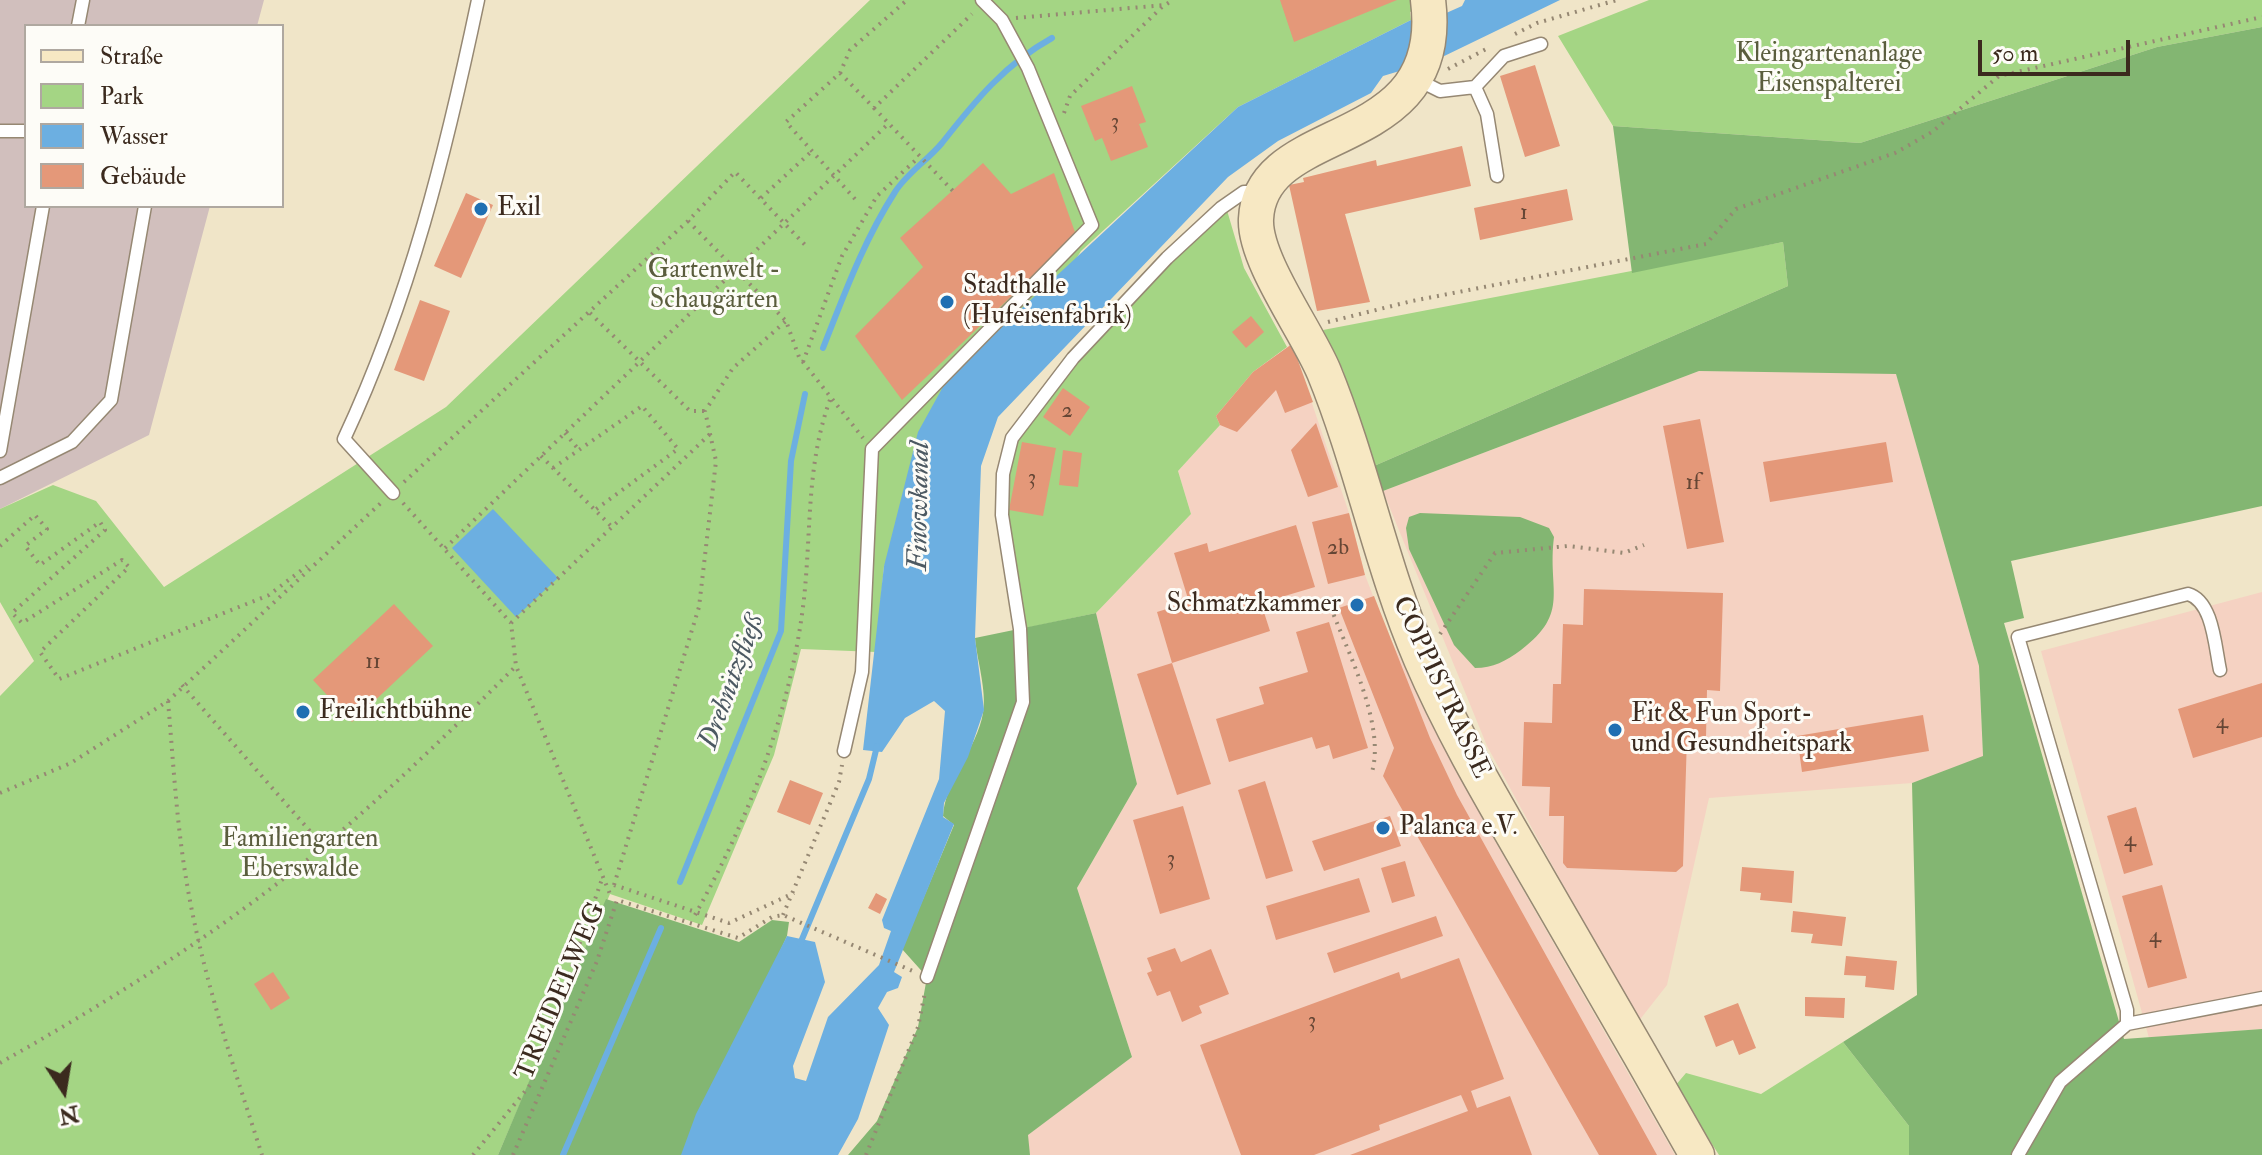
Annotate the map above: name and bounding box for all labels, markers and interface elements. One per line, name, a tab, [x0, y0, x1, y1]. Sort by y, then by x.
legend	[24, 24, 284, 208]
scale bar	[1982, 24, 2134, 74]
text: 50 m	[1992, 38, 2038, 69]
park label: Kleingartenanlage Eisenspalterei	[1736, 39, 1922, 100]
text: Straße	[100, 41, 163, 72]
text: Park	[100, 81, 144, 112]
house number: 3	[1111, 110, 1119, 136]
text: Wasser	[100, 121, 168, 152]
text: Gebäude	[100, 161, 186, 192]
place label: Exil	[497, 193, 541, 225]
marker: Exil	[472, 200, 490, 218]
house number: 1	[1520, 201, 1528, 227]
park label: Gartenwelt - Schaugärten	[648, 255, 780, 316]
place label: Stadthalle (Hufeisenfabrik)	[963, 271, 1132, 332]
marker: Stadthalle (Hufeisenfabrik)	[938, 293, 956, 311]
house number: 2	[1061, 399, 1073, 425]
water label: Finowkanal	[903, 441, 939, 571]
house number: 3	[1028, 466, 1036, 492]
house number: 1f	[1686, 471, 1700, 497]
house number: 2b	[1327, 536, 1349, 562]
place label: Schmatzkammer	[1167, 589, 1341, 621]
street label: COPPISTRASSE	[1384, 592, 1496, 784]
marker: Schmatzkammer	[1348, 596, 1366, 614]
water label: Drehnitzfließ	[693, 610, 773, 754]
house number: 11	[365, 650, 381, 676]
place label: Freilichtbühne	[319, 696, 472, 728]
place label: Fit & Fun Sport- und Gesundheitspark	[1631, 699, 1852, 760]
marker: Freilichtbühne	[294, 703, 312, 721]
house number: 4	[2216, 710, 2228, 736]
marker: Fit & Fun Sport- und Gesundheitspark	[1606, 721, 1624, 739]
place label: Palanca e.V.	[1399, 812, 1518, 844]
marker: Palanca e.V.	[1374, 819, 1392, 837]
park label: Familiengarten Eberswalde	[221, 824, 379, 886]
house number: 4	[2124, 828, 2136, 854]
house number: 3	[1167, 847, 1175, 873]
street label: TREIDELWEG	[510, 898, 614, 1086]
house number: 4	[2149, 924, 2161, 950]
house number: 3	[1308, 1009, 1316, 1035]
north arrow	[24, 1051, 104, 1131]
text: N	[56, 1099, 82, 1130]

